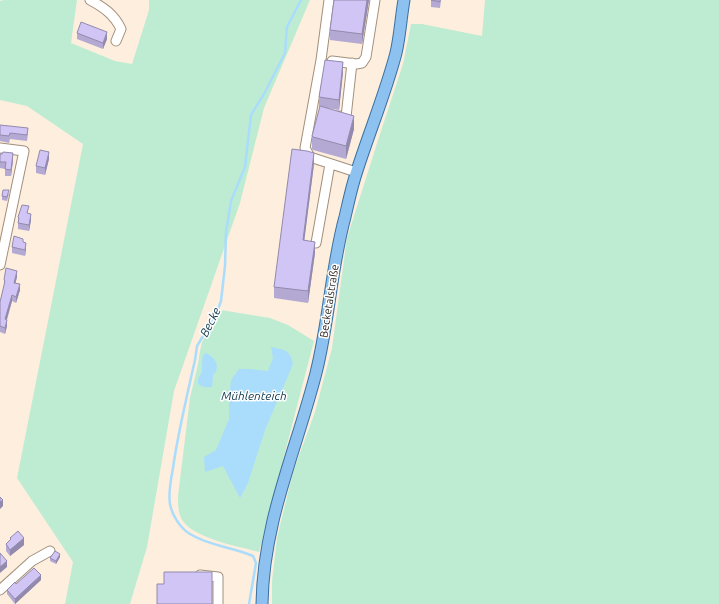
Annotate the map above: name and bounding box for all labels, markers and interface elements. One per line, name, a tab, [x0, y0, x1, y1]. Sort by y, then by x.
street label: Becketalstraße	[317, 263, 341, 339]
water label: Becke	[197, 305, 223, 339]
water label: Mühlenteich	[221, 389, 287, 402]

